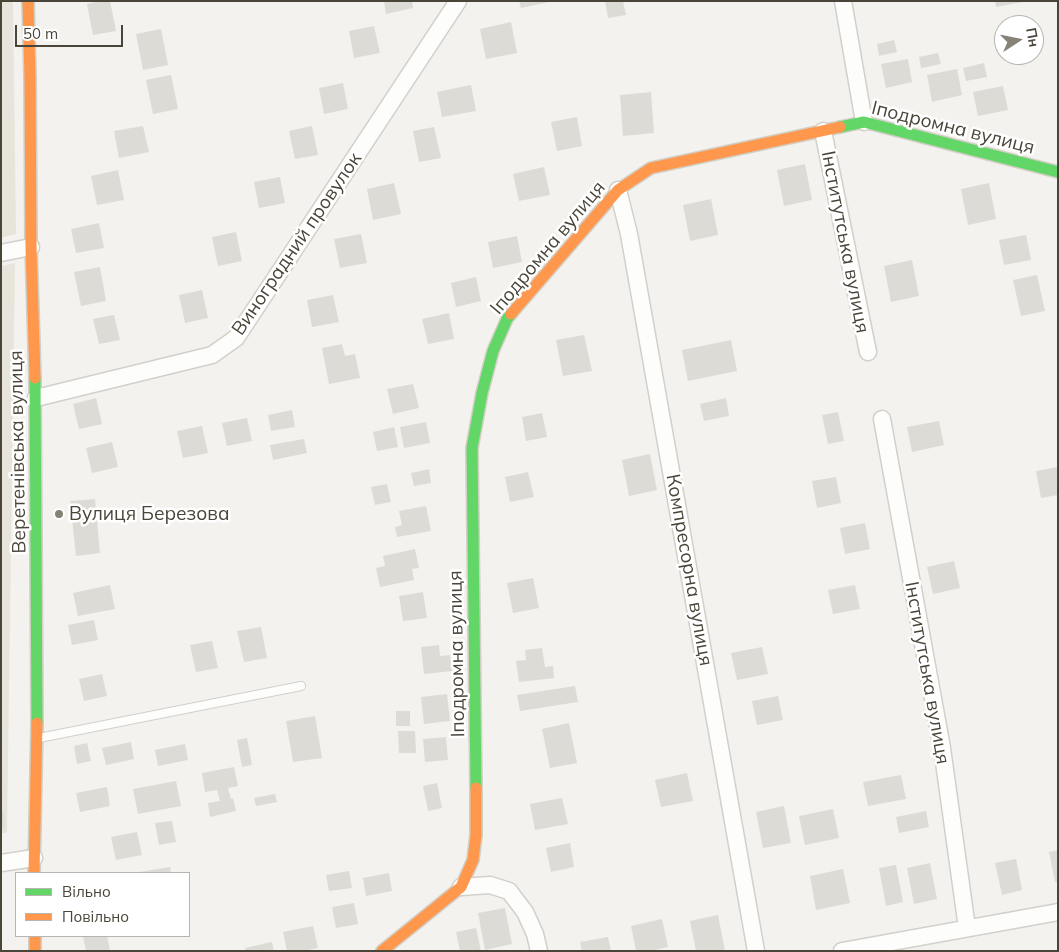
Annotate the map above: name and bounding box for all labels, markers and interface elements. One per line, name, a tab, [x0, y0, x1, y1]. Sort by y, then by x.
scale bar	[18, 15, 125, 47]
north arrow	[994, 15, 1044, 65]
text: 50 m	[23, 24, 58, 43]
text: Пн	[1022, 26, 1043, 49]
street label: Іподромна вулиця	[869, 97, 1037, 159]
street label: Виноградний провулок	[227, 148, 367, 340]
street label: Інститутська вулиця	[816, 149, 874, 335]
street label: Іподромна вулиця	[486, 177, 610, 319]
street label: Веретенівська вулиця	[5, 350, 31, 554]
street label: Компресорна вулиця	[661, 472, 717, 668]
place label: Вулиця Березова	[69, 503, 229, 525]
marker: Вулиця Березова	[53, 508, 65, 520]
street label: Іподромна вулиця	[444, 570, 470, 738]
street label: Інститутська вулиця	[900, 580, 954, 766]
legend	[15, 872, 190, 937]
text: Вільно	[62, 882, 111, 901]
text: Повільно	[62, 907, 129, 926]

